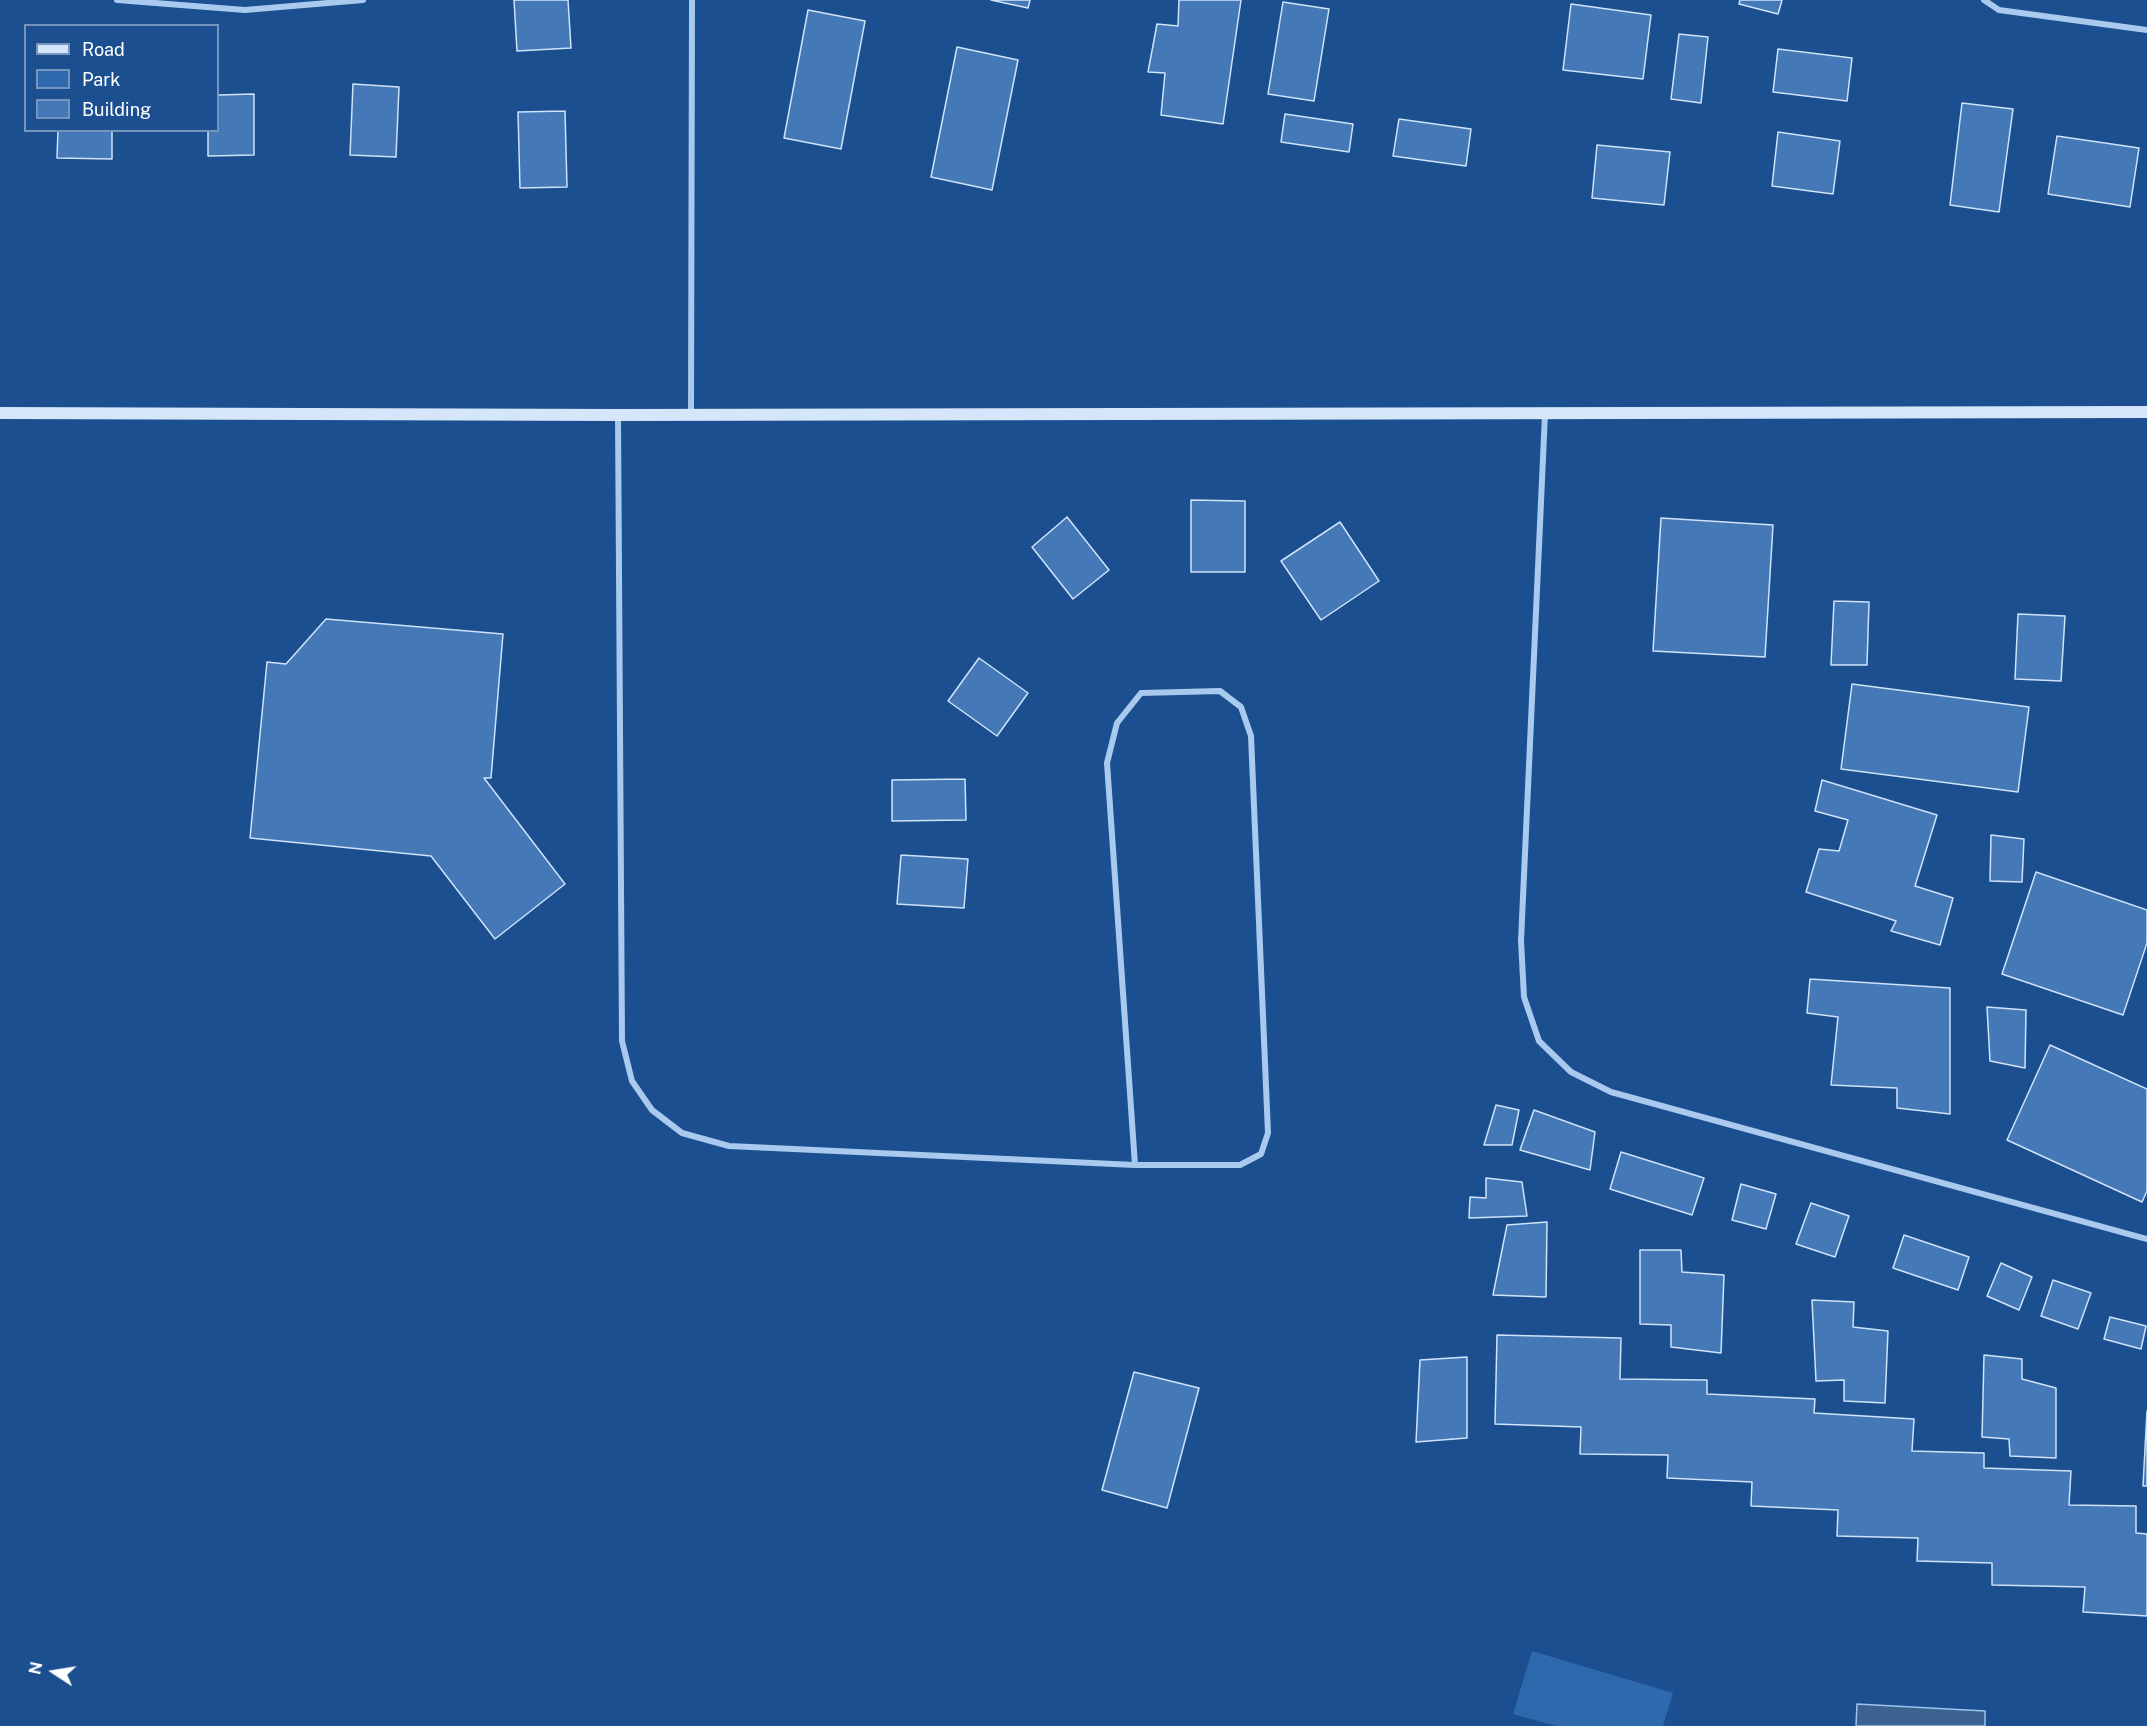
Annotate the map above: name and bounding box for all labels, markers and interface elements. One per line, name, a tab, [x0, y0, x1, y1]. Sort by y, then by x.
legend	[24, 24, 219, 132]
text: Road	[82, 39, 125, 60]
text: Park	[82, 69, 120, 90]
text: Building	[82, 99, 151, 120]
north arrow	[24, 1642, 84, 1702]
text: N	[25, 1660, 46, 1676]

